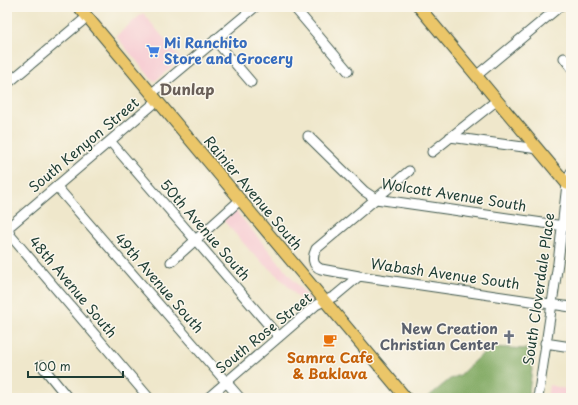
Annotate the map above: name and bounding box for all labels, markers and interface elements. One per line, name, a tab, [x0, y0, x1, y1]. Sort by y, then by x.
place label: Mi Ranchito Store and Grocery	[164, 32, 293, 69]
supermarket icon: Mi Ranchito Store and Grocery	[145, 43, 161, 59]
district label: Dunlap	[159, 77, 215, 100]
street label: South Kenyon Street	[24, 92, 144, 197]
street label: Rainier Avenue South	[199, 131, 308, 254]
street label: Wolcott Avenue South	[380, 173, 528, 216]
street label: 50th Avenue South	[155, 174, 255, 285]
street label: South Cloverdale Place	[517, 211, 560, 366]
street label: 49th Avenue South	[110, 228, 209, 337]
street label: 48th Avenue South	[24, 231, 122, 342]
street label: Wabash Avenue South	[369, 253, 521, 294]
street label: South Rose Street	[211, 287, 317, 378]
place label: New Creation Christian Center	[380, 318, 499, 355]
church icon: New Creation Christian Center	[501, 329, 517, 345]
cafe icon: Samra Cafe & Baklava	[322, 332, 338, 348]
place label: Samra Cafe & Baklava	[287, 347, 373, 384]
scale bar	[28, 353, 123, 379]
text: 100 m	[34, 357, 71, 375]

